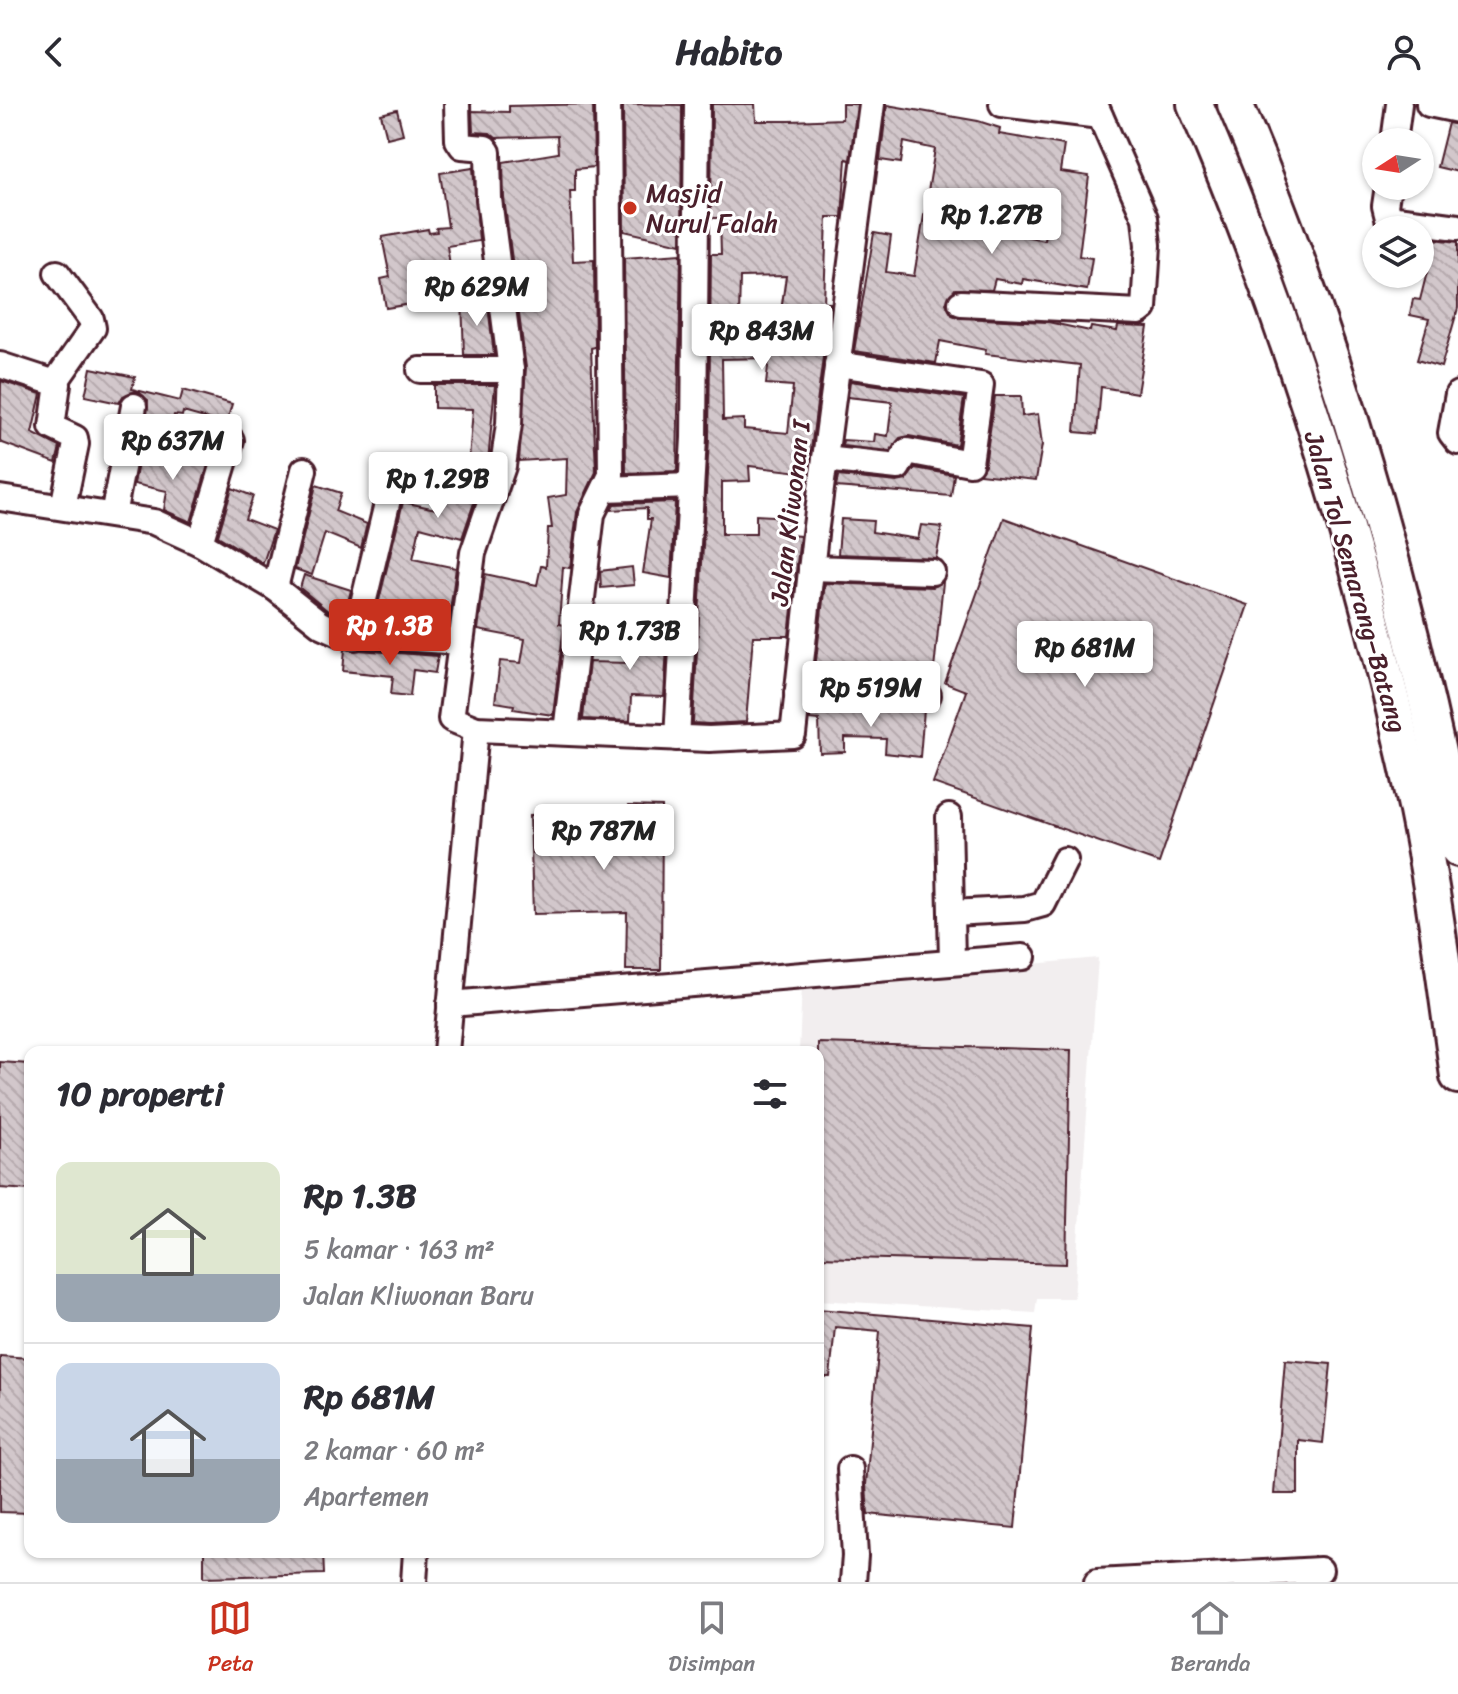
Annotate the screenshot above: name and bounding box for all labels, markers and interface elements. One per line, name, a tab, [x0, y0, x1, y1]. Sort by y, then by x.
text: Habito	[676, 20, 782, 84]
icon: back	[32, 30, 76, 74]
icon: person	[1382, 30, 1426, 74]
north arrow	[1362, 128, 1434, 200]
map controls	[1362, 128, 1434, 288]
place label: Masjid Nurul Falah	[646, 170, 778, 246]
pin: Rp 1.27B	[909, 188, 1075, 256]
text: Rp 1.27B	[941, 191, 1043, 237]
marker: Masjid Nurul Falah	[621, 199, 639, 217]
button: layers	[1362, 216, 1434, 288]
pin: Rp 629M	[403, 260, 551, 328]
text: Rp 629M	[425, 263, 529, 309]
pin: Rp 843M	[688, 304, 836, 372]
text: Rp 843M	[710, 307, 814, 353]
pin: Rp 637M	[99, 414, 247, 482]
street label: Jalan Kliwonan I	[756, 416, 824, 609]
text: Rp 637M	[122, 417, 224, 463]
street label: Jalan Tol Semarang–Batang	[1291, 425, 1421, 738]
pin: Rp 1.29B	[355, 452, 521, 520]
text: Rp 1.29B	[387, 455, 489, 501]
pin: Rp 1.3B	[316, 599, 464, 667]
text: Rp 1.3B	[347, 602, 433, 648]
pin: Rp 1.73B	[547, 604, 713, 672]
text: Rp 1.73B	[580, 607, 680, 653]
pin: Rp 681M	[1011, 621, 1159, 689]
text: Rp 681M	[1035, 624, 1135, 670]
pin: Rp 519M	[797, 661, 945, 729]
text: Rp 519M	[820, 664, 922, 710]
pin: Rp 787M	[530, 804, 678, 872]
text: Rp 787M	[552, 807, 656, 853]
text: 10 properti	[56, 1064, 224, 1124]
icon: filters	[748, 1072, 792, 1116]
text: Rp 1.3B	[304, 1166, 417, 1226]
icon: home	[120, 1194, 216, 1290]
text: 5 kamar · 163 m²	[304, 1226, 495, 1272]
text: Jalan Kliwonan Baru	[304, 1272, 534, 1318]
text: Rp 681M	[304, 1367, 435, 1427]
icon: home	[120, 1395, 216, 1491]
text: 2 kamar · 60 m²	[304, 1427, 485, 1473]
text: Apartemen	[304, 1473, 429, 1519]
tab: Peta	[208, 1596, 253, 1683]
tab: Disimpan	[668, 1596, 755, 1683]
tab: Beranda	[1171, 1596, 1250, 1683]

